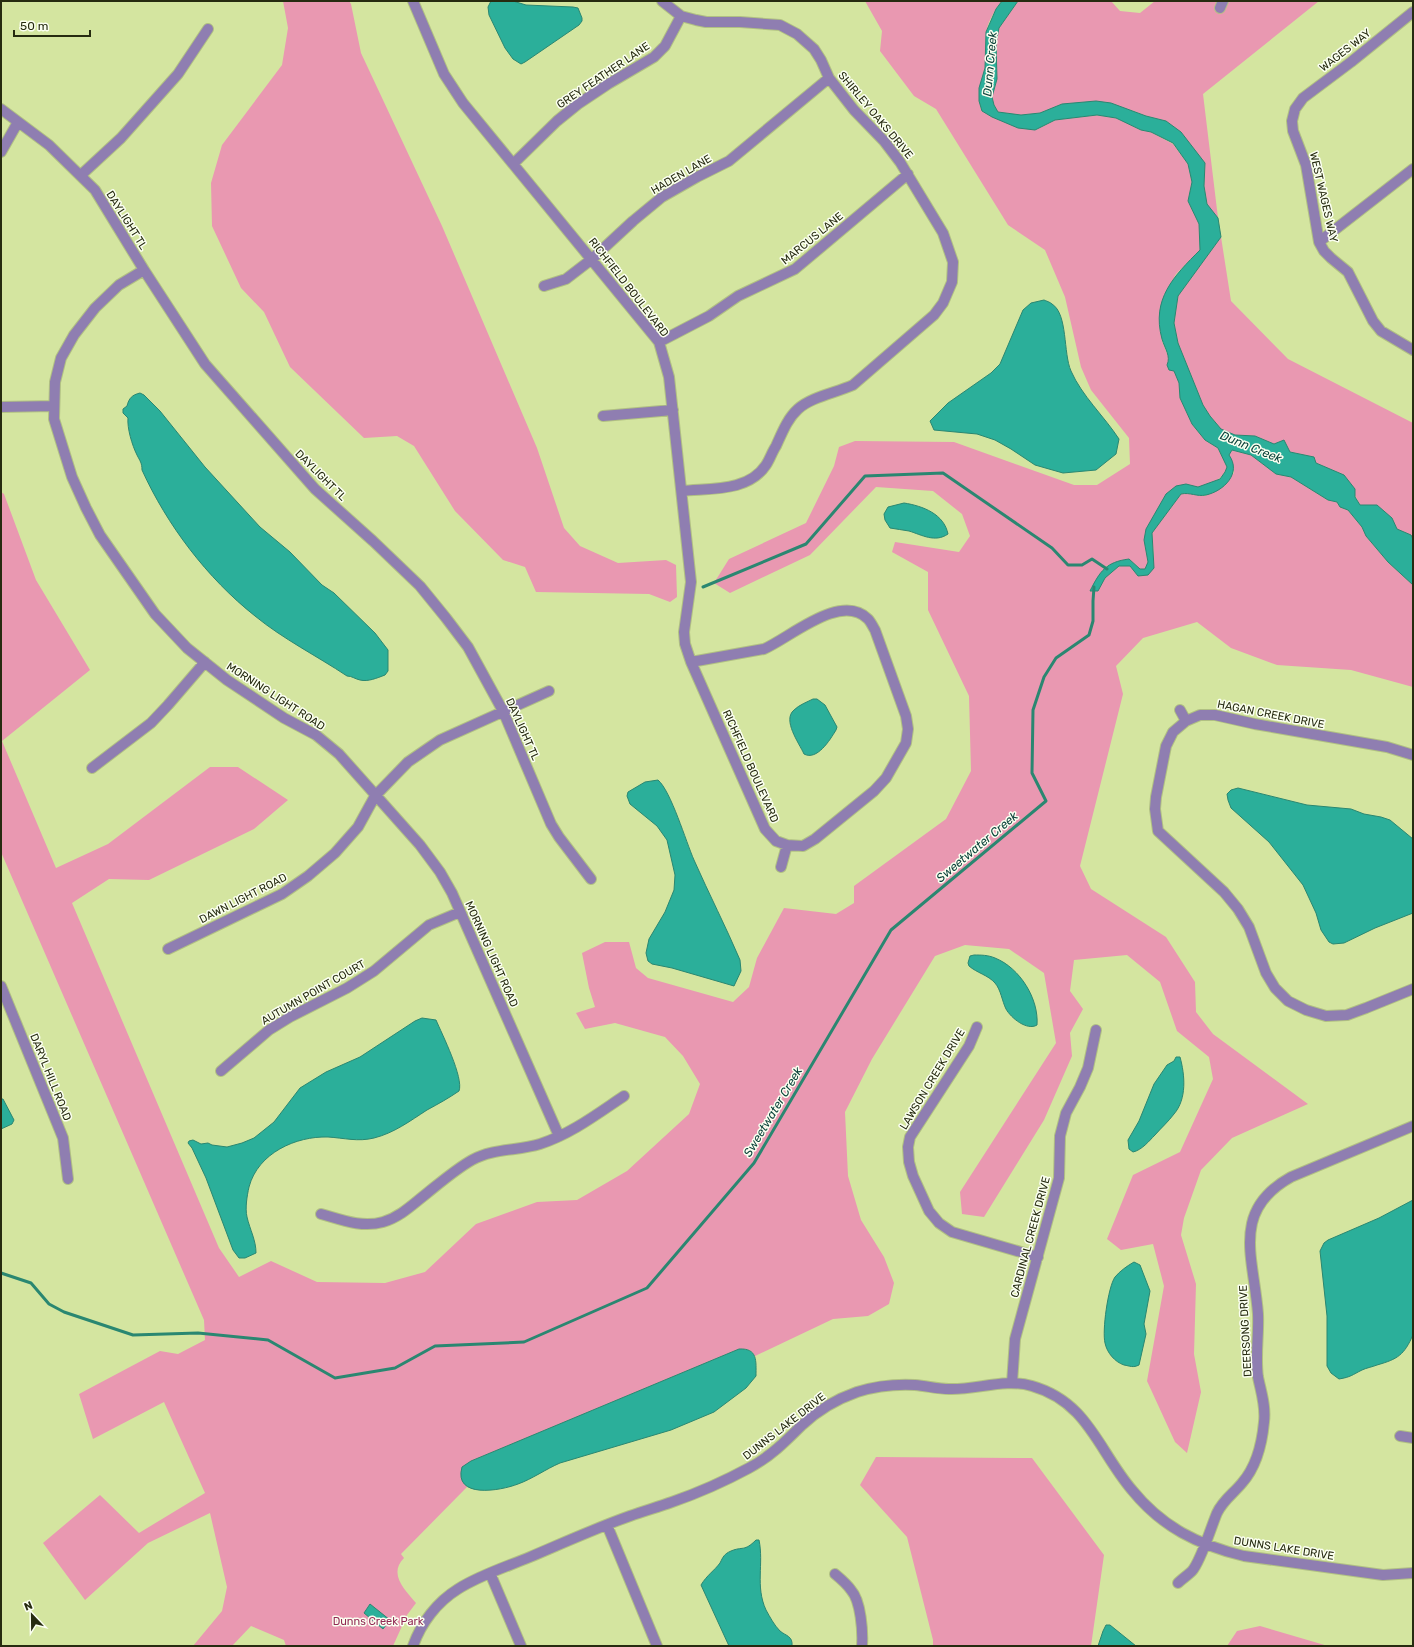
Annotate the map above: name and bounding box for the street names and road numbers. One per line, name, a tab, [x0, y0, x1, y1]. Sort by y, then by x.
street label: WAGES WAY	[1317, 26, 1374, 74]
street label: GREY FEATHER LANE	[554, 39, 652, 111]
street label: SHIRLEY OAKS DRIVE	[835, 69, 916, 162]
street label: WEST WAGES WAY	[1307, 151, 1340, 244]
street label: HADEN LANE	[649, 152, 714, 197]
street label: DAYLIGHT TL	[103, 189, 150, 252]
street label: MARCUS LANE	[779, 209, 846, 267]
street label: RICHFIELD BOULEVARD	[586, 235, 671, 339]
street label: DAYLIGHT TL	[292, 447, 349, 504]
street label: MORNING LIGHT ROAD	[224, 660, 327, 733]
street label: DAYLIGHT TL	[503, 696, 542, 762]
street label: HAGAN CREEK DRIVE	[1216, 698, 1326, 731]
street label: RICHFIELD BOULEVARD	[720, 708, 781, 825]
street label: DAWN LIGHT ROAD	[197, 871, 289, 926]
street label: MORNING LIGHT ROAD	[462, 899, 521, 1009]
street label: AUTUMN POINT COURT	[259, 957, 368, 1028]
street label: LAWSON CREEK DRIVE	[897, 1026, 968, 1132]
street label: DARYL HILL ROAD	[27, 1032, 74, 1123]
street label: CARDINAL CREEK DRIVE	[1008, 1175, 1053, 1299]
street label: DEERSONG DRIVE	[1237, 1284, 1254, 1377]
street label: DUNNS LAKE DRIVE	[740, 1390, 828, 1463]
street label: DUNNS LAKE DRIVE	[1233, 1534, 1335, 1563]

